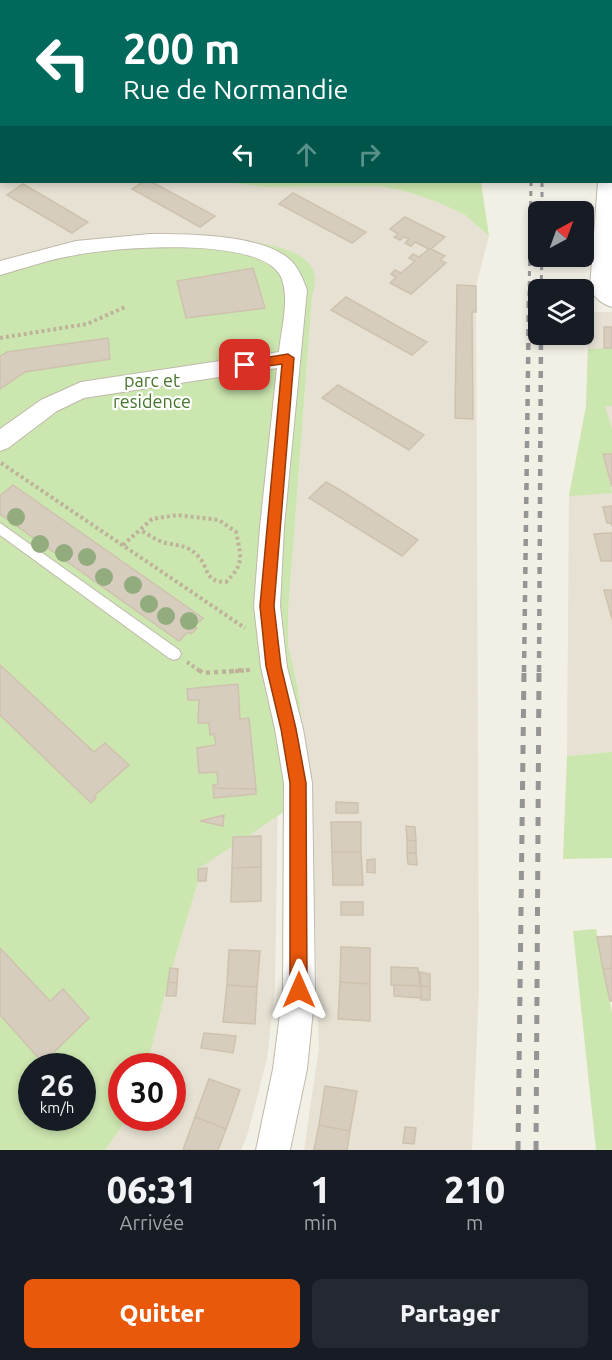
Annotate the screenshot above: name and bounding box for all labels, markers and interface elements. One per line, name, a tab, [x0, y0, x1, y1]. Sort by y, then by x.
icon: left	[24, 24, 102, 102]
text: 200 m	[123, 25, 240, 72]
text: Rue de Normandie	[123, 74, 348, 104]
icon: left	[227, 138, 260, 171]
icon: ahead	[290, 138, 323, 171]
icon: right	[353, 138, 386, 171]
north arrow	[528, 201, 594, 267]
map controls	[528, 201, 594, 345]
button: layers	[528, 279, 594, 345]
pin	[219, 339, 270, 390]
icon: arrive	[228, 348, 261, 381]
park label: parc et residence	[113, 370, 191, 411]
position arrow	[267, 958, 331, 1022]
speed limit sign: 30	[108, 1053, 186, 1131]
text: 26	[40, 1068, 74, 1102]
text: km/h	[40, 1099, 74, 1116]
text: 06:31	[107, 1169, 197, 1210]
text: 1	[310, 1169, 331, 1210]
text: 210	[444, 1169, 505, 1210]
text: Arrivée	[120, 1211, 184, 1234]
text: min	[304, 1211, 337, 1234]
text: m	[466, 1211, 483, 1234]
button: Quitter	[24, 1279, 300, 1348]
button: Partager	[312, 1279, 588, 1348]

